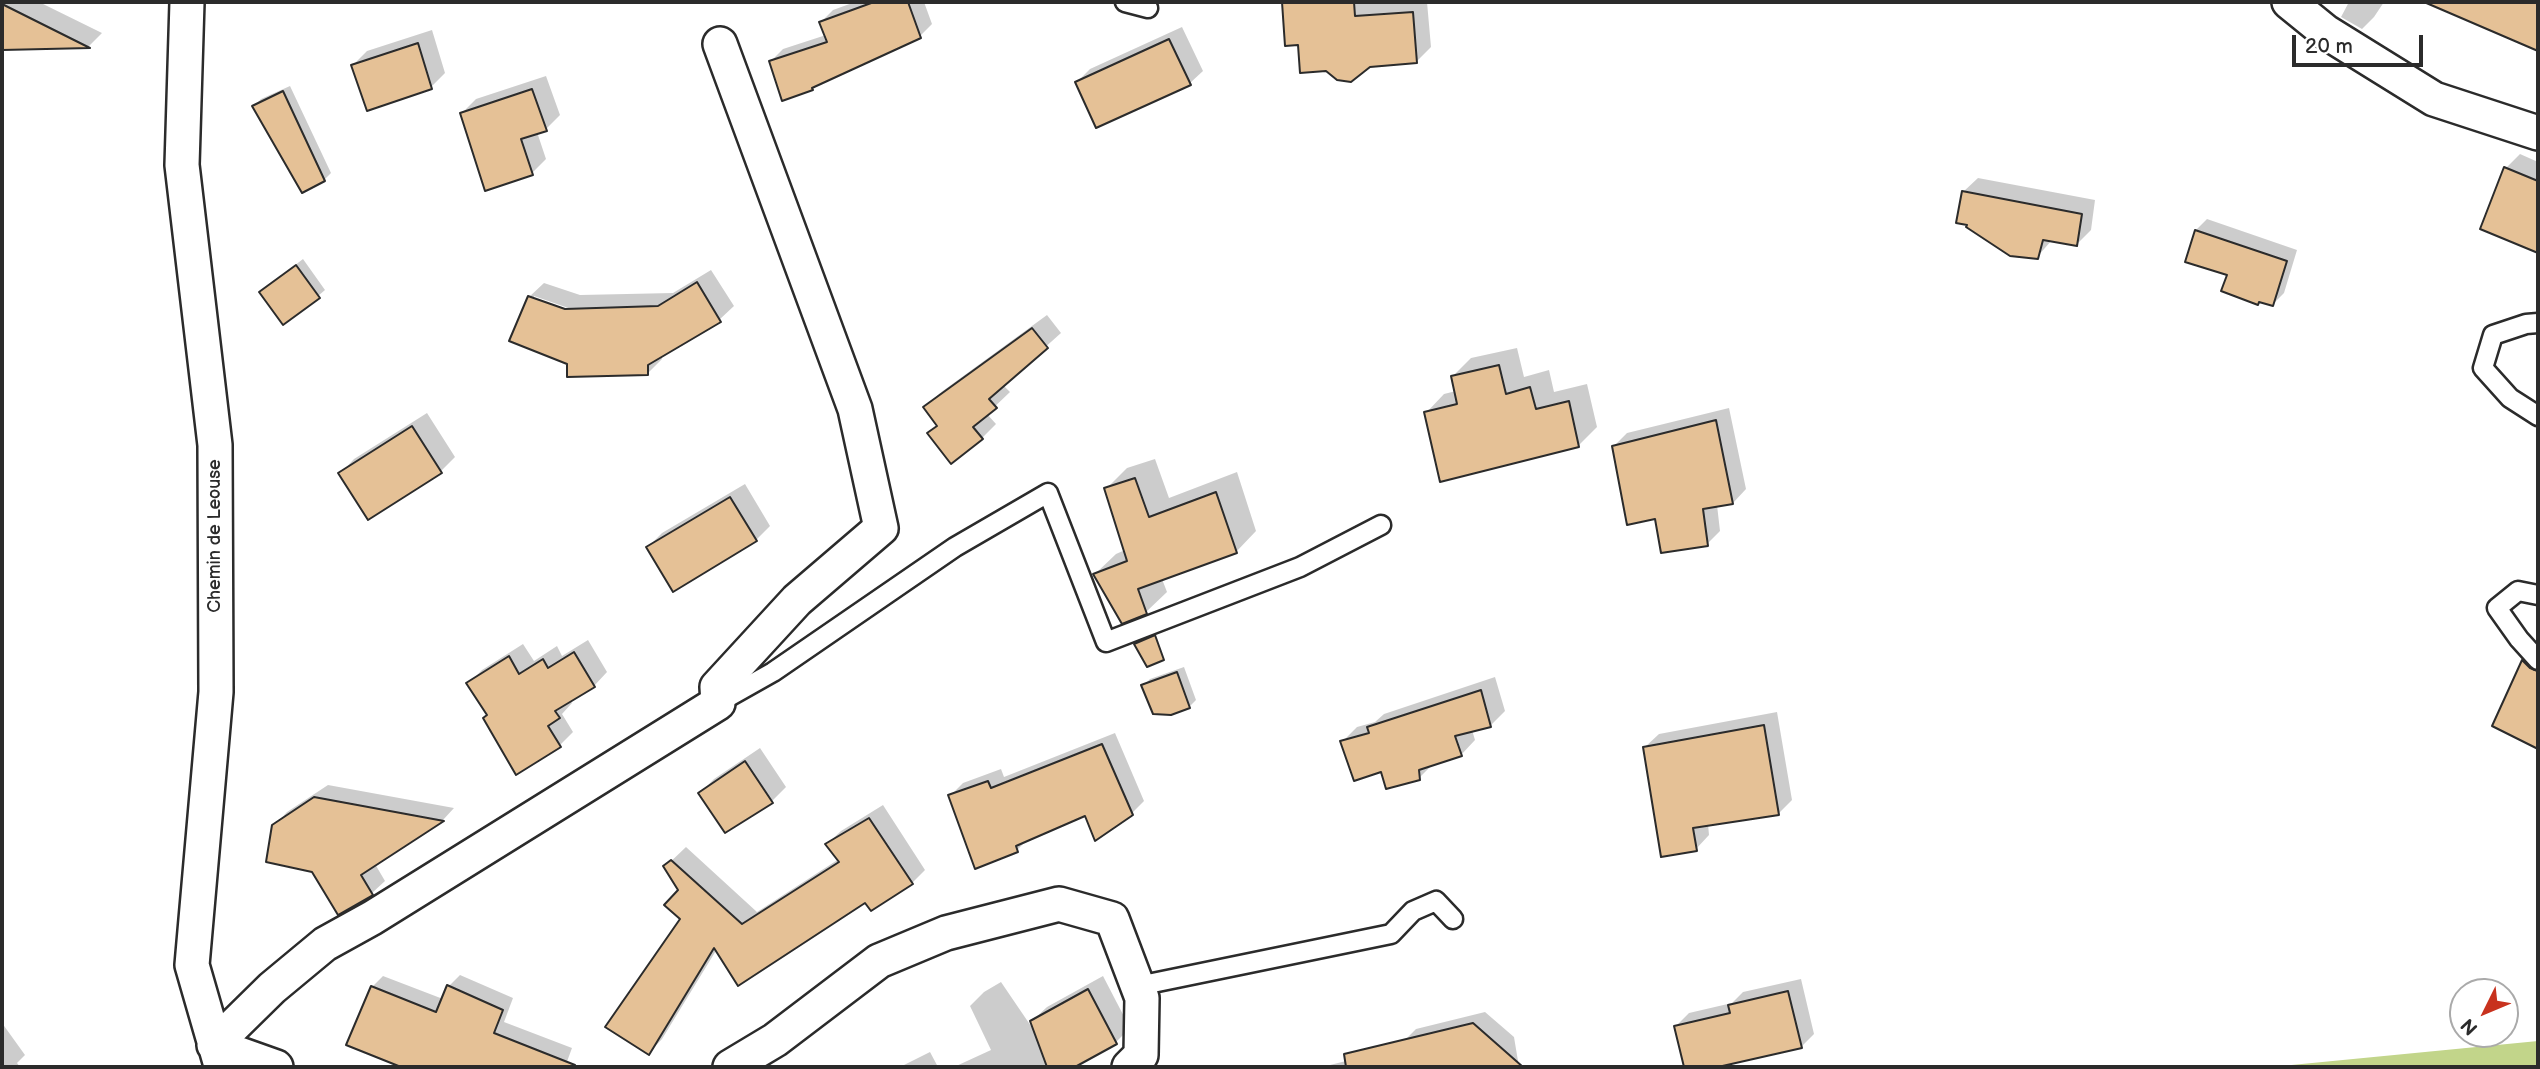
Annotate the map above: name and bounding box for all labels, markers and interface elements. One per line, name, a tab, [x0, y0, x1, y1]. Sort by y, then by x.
scale bar	[2295, 21, 2426, 65]
text: 20 m	[2305, 34, 2353, 59]
street label: Chemin de Leouse	[204, 459, 226, 613]
north arrow	[2449, 978, 2519, 1048]
text: N	[2456, 1013, 2483, 1039]

